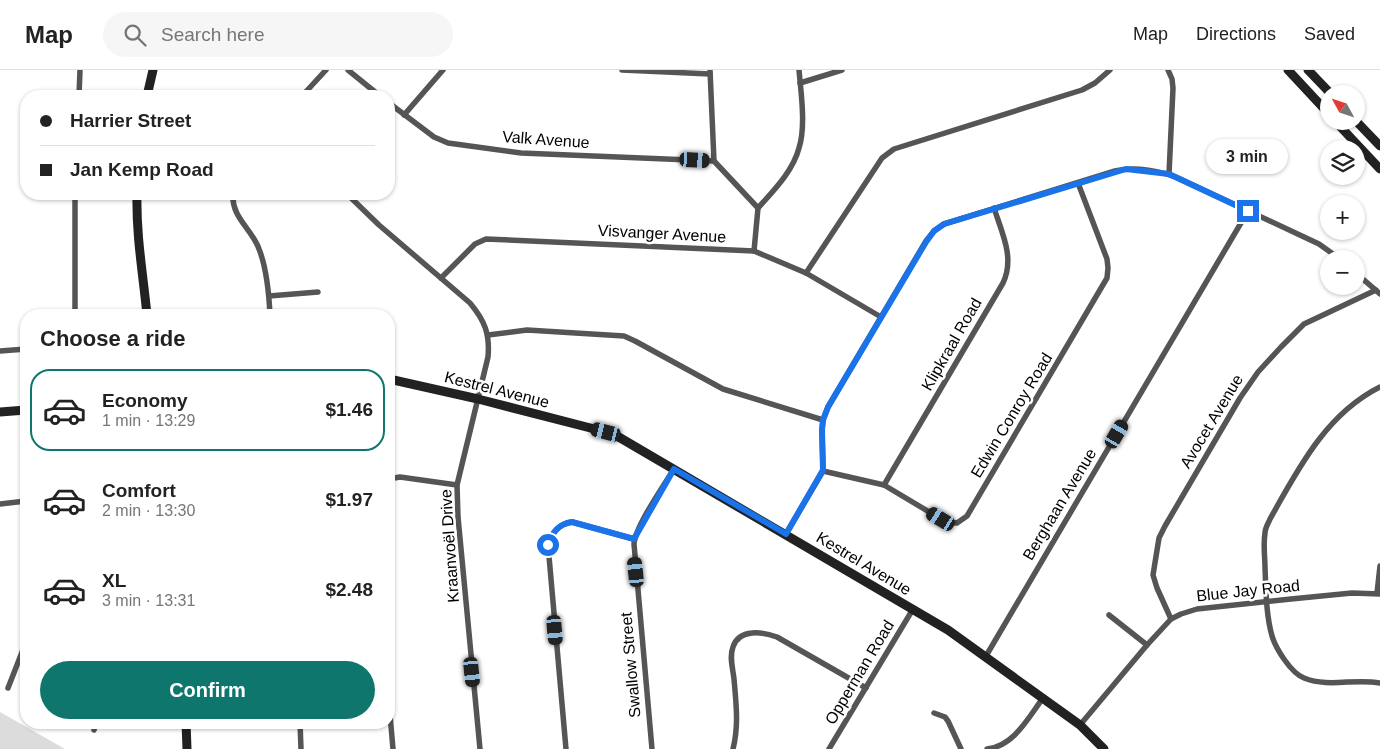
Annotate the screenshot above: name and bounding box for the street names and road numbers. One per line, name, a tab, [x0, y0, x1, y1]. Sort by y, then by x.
street label: Valk Avenue	[502, 128, 590, 151]
street label: Visvanger Avenue	[597, 222, 727, 245]
street label: Klipkraal Road	[918, 295, 985, 394]
street label: Edwin Conroy Road	[967, 350, 1055, 481]
street label: Kestrel Avenue	[443, 368, 551, 411]
street label: Avocet Avenue	[1177, 371, 1246, 471]
street label: Berghaan Avenue	[1019, 445, 1099, 563]
street label: Kraanvoël Drive	[437, 488, 462, 603]
street label: Kestrel Avenue	[813, 528, 914, 598]
street label: Blue Jay Road	[1195, 577, 1301, 604]
street label: Swallow Street	[617, 611, 644, 718]
street label: Opperman Road	[822, 617, 897, 727]

